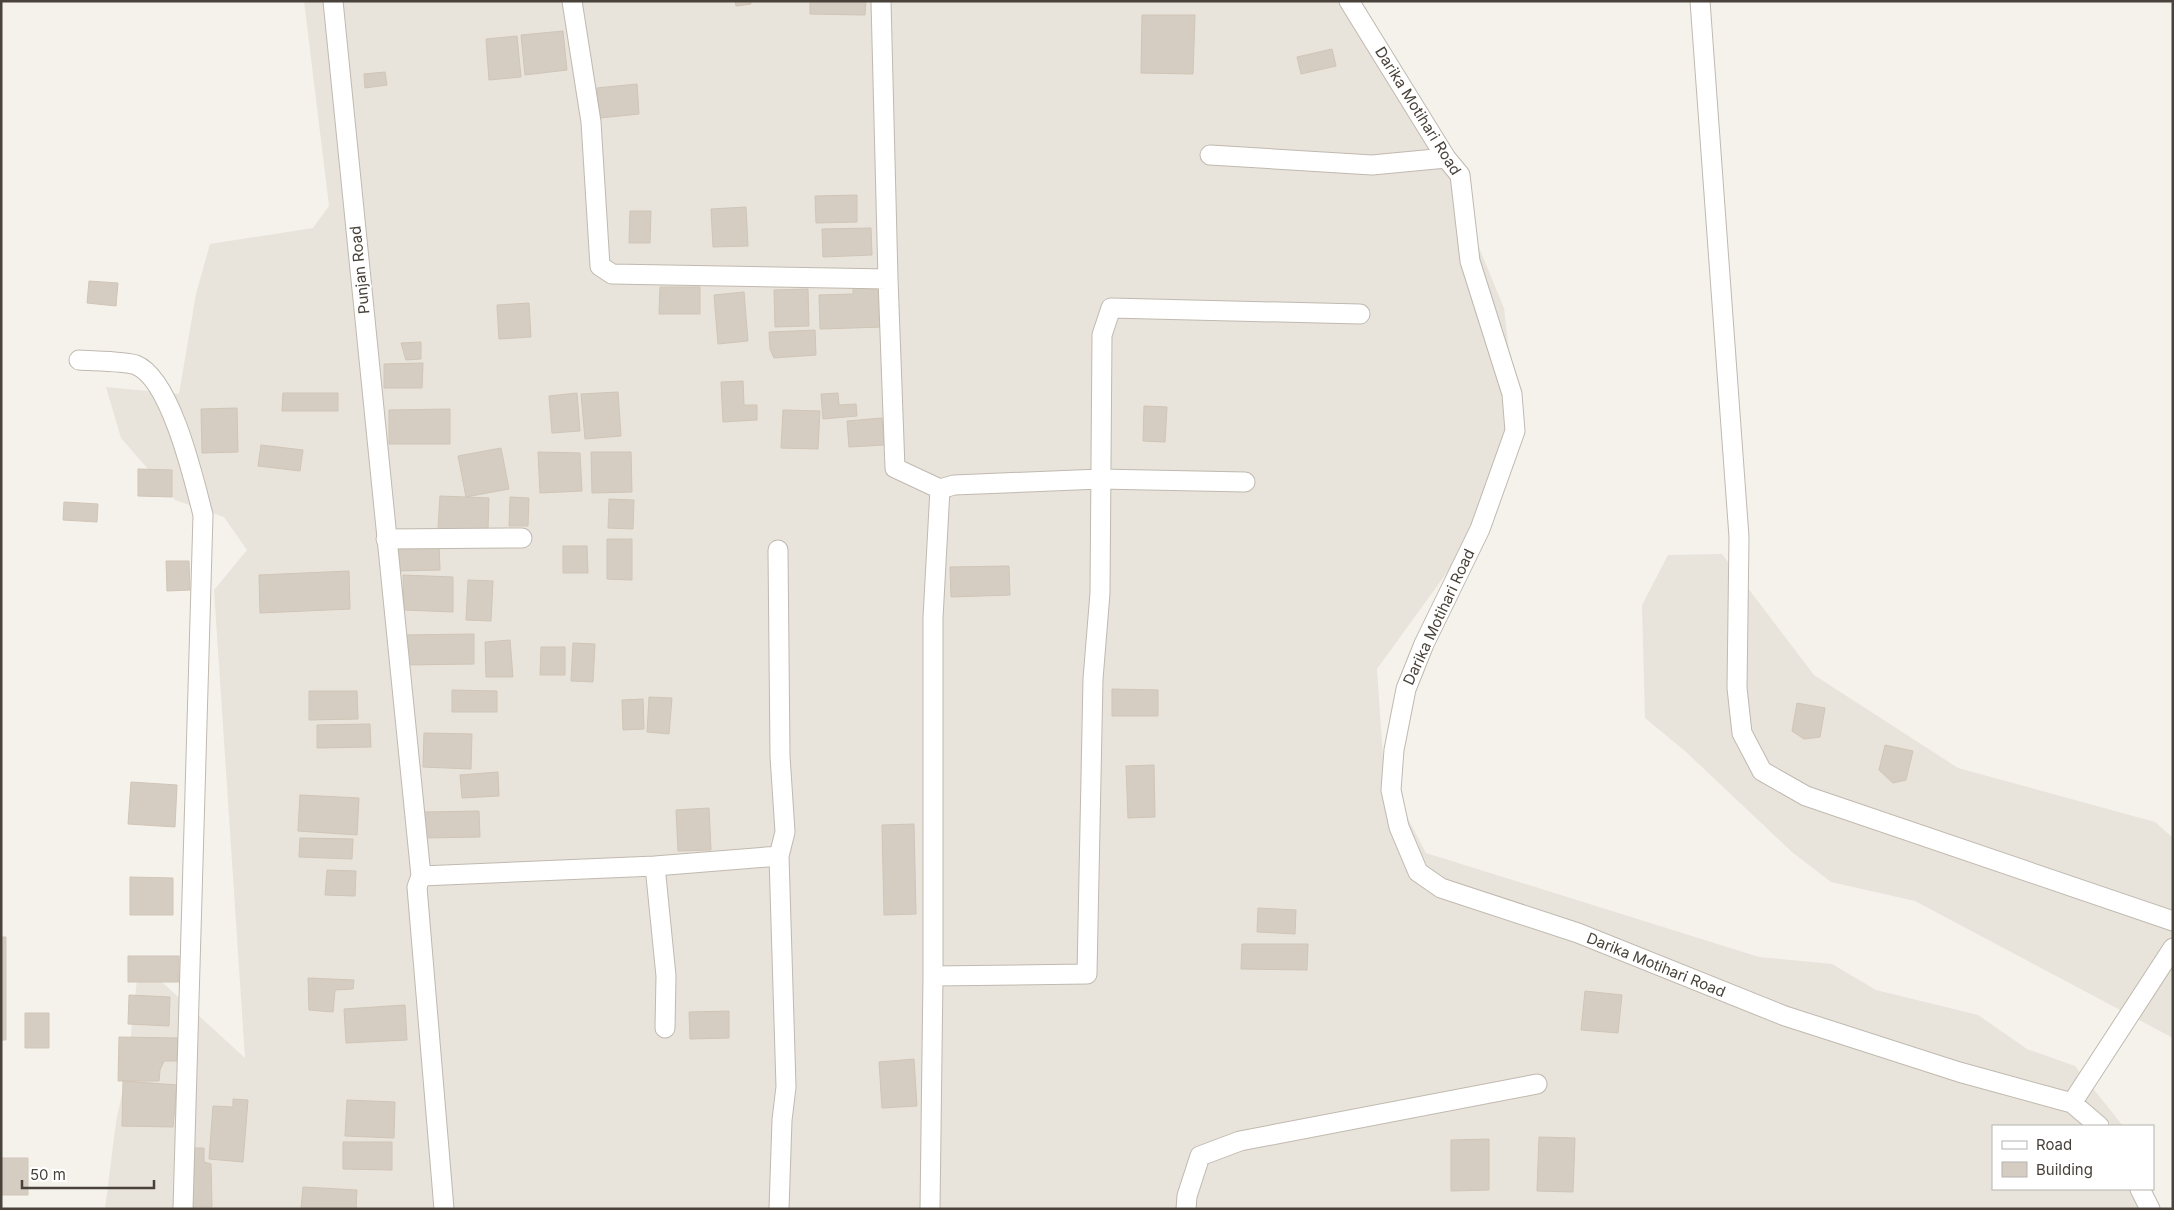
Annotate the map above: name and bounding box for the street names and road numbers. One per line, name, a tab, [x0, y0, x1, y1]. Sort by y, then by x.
street label: Darika Motihari Road	[1371, 43, 1466, 178]
street label: Punjan Road	[345, 225, 374, 315]
street label: Darika Motihari Road	[1399, 546, 1478, 688]
street label: Darika Motihari Road	[1584, 928, 1728, 1001]

